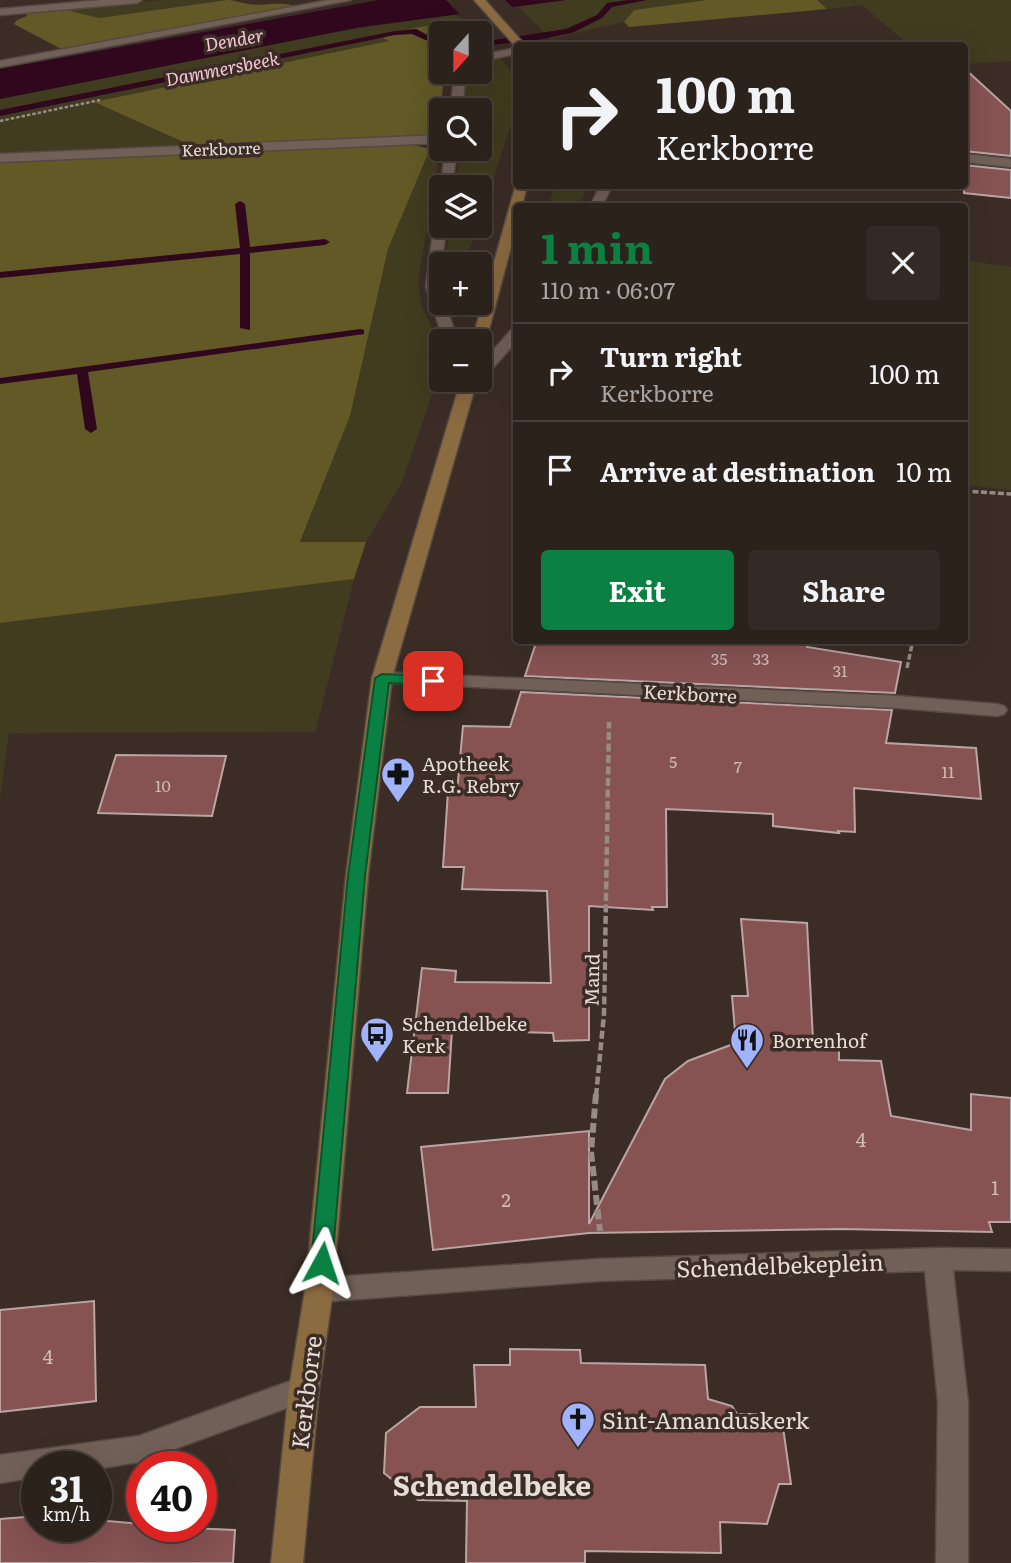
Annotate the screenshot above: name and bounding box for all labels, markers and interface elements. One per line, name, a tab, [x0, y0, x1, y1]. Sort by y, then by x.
water label: Dender	[202, 21, 266, 57]
north arrow	[429, 21, 492, 84]
map controls	[429, 21, 492, 392]
water label: Dammersbeek	[163, 44, 281, 92]
text: 100 m	[656, 55, 795, 128]
icon: right	[541, 70, 632, 161]
button: search	[429, 98, 492, 161]
text: Kerkborre	[656, 122, 814, 170]
street label: Kerkborre	[181, 135, 261, 161]
button: layers	[429, 175, 492, 238]
text: 1 min	[541, 215, 653, 277]
button: close	[866, 226, 940, 300]
button: +	[429, 252, 492, 315]
text: 110 m · 06:07	[541, 272, 675, 306]
button: −	[429, 329, 492, 392]
text: Turn right	[600, 336, 742, 375]
icon: right	[541, 353, 579, 391]
text: 100 m	[869, 353, 940, 392]
text: Kerkborre	[600, 375, 714, 409]
icon: arrive	[541, 451, 579, 489]
text: Arrive at destination	[600, 451, 875, 490]
text: 10 m	[896, 451, 952, 490]
button: Exit	[541, 550, 734, 630]
button: Share	[748, 550, 940, 630]
house number: 35	[711, 646, 727, 670]
house number: 33	[753, 646, 769, 670]
pin	[403, 651, 463, 711]
house number: 31	[832, 658, 848, 682]
icon: arrive	[414, 662, 452, 700]
street label: Kerkborre	[642, 677, 738, 709]
place label: Apotheek R.G. Rebry	[422, 749, 520, 799]
house number: 5	[669, 749, 677, 773]
house number: 7	[734, 754, 742, 778]
pharmacy icon: Apotheek R.G. Rebry	[379, 755, 417, 804]
house number: 11	[941, 759, 955, 783]
house number: 10	[155, 773, 171, 797]
street label: Mand	[577, 953, 605, 1007]
place label: Schendelbeke Kerk	[402, 1009, 527, 1059]
bus stop icon: Schendelbeke Kerk	[358, 1015, 396, 1064]
restaurant icon: Borrenhof	[728, 1021, 766, 1070]
place label: Borrenhof	[772, 1026, 868, 1054]
house number: 4	[856, 1125, 867, 1153]
house number: 1	[991, 1173, 999, 1201]
house number: 2	[501, 1185, 511, 1213]
position arrow	[285, 1226, 359, 1300]
street label: Schendelbekeplein	[676, 1243, 884, 1285]
street label: Kerkborre	[281, 1333, 329, 1450]
house number: 4	[43, 1342, 54, 1370]
church icon: Sint-Amanduskerk	[559, 1400, 597, 1449]
place label: Sint-Amanduskerk	[602, 1402, 810, 1436]
speed limit sign: 40	[126, 1451, 217, 1542]
text: 31	[49, 1461, 84, 1513]
district label: Schendelbeke	[393, 1463, 591, 1505]
text: km/h	[43, 1500, 90, 1527]

